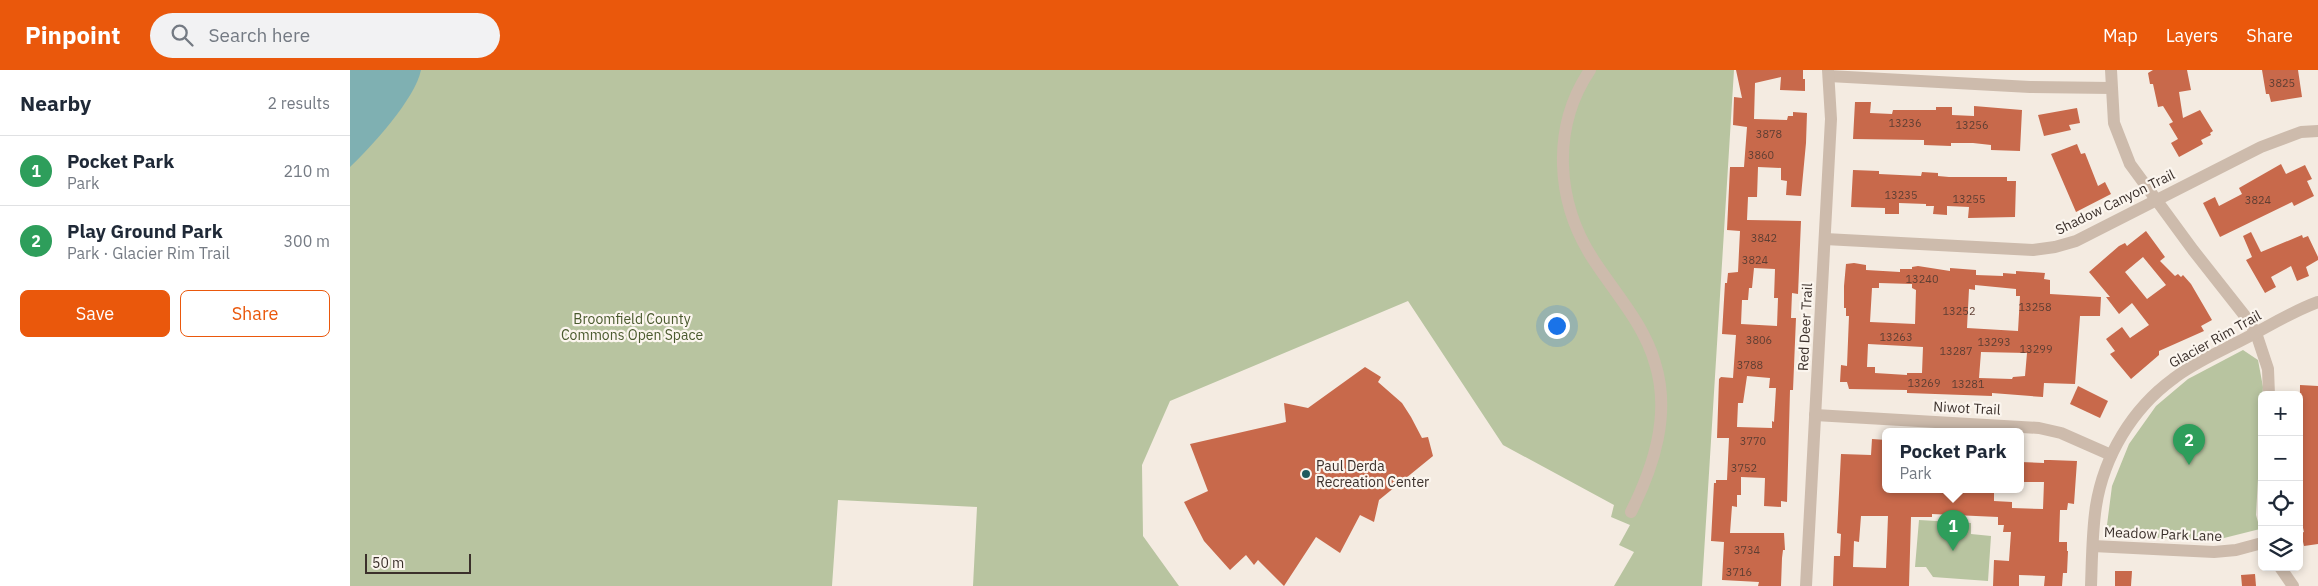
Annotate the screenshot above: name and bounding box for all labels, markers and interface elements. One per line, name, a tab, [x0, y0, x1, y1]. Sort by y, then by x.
search box	[150, 13, 500, 58]
text: Pinpoint	[25, 19, 120, 51]
icon: search	[168, 21, 196, 49]
text: Search here	[208, 23, 310, 47]
text: Map	[2103, 24, 2138, 47]
text: Layers	[2166, 24, 2218, 47]
text: Share	[2246, 24, 2293, 47]
house number: 3825	[2269, 76, 2295, 90]
text: Nearby	[20, 89, 91, 117]
text: 2 results	[267, 93, 330, 113]
house number: 13236	[1889, 116, 1922, 130]
house number: 13256	[1956, 118, 1989, 132]
house number: 3878	[1756, 127, 1782, 141]
house number: 3860	[1748, 148, 1774, 162]
text: Pocket Park	[67, 149, 174, 173]
text: 1	[31, 161, 41, 181]
text: 210 m	[283, 161, 330, 181]
street label: Shadow Canyon Trail	[2052, 165, 2178, 239]
text: Park	[67, 173, 99, 193]
house number: 13235	[1885, 188, 1918, 202]
house number: 13255	[1953, 192, 1986, 206]
house number: 3824	[2245, 193, 2272, 207]
text: Play Ground Park	[67, 219, 223, 243]
text: 2	[31, 231, 41, 251]
text: 300 m	[283, 231, 330, 251]
house number: 3842	[1751, 231, 1777, 245]
text: Park · Glacier Rim Trail	[67, 243, 230, 263]
house number: 3824	[1742, 253, 1769, 267]
house number: 13240	[1906, 272, 1939, 286]
street label: Red Deer Trail	[1794, 282, 1816, 372]
button: Save	[20, 290, 170, 337]
button: Share	[180, 290, 330, 337]
house number: 13258	[2019, 300, 2052, 314]
house number: 13252	[1943, 304, 1976, 318]
street label: Glacier Rim Trail	[2166, 306, 2265, 372]
park label: Broomfield County Commons Open Space	[561, 310, 703, 344]
your location	[1544, 313, 1570, 339]
house number: 13263	[1880, 330, 1913, 344]
house number: 3806	[1746, 333, 1772, 347]
house number: 13293	[1978, 335, 2011, 349]
house number: 13299	[2020, 342, 2053, 356]
house number: 13287	[1940, 344, 1973, 358]
house number: 3788	[1737, 358, 1763, 372]
house number: 13269	[1908, 376, 1941, 390]
house number: 13281	[1952, 377, 1985, 391]
map controls	[2258, 391, 2303, 571]
button: +	[2258, 391, 2303, 436]
street label: Niwot Trail	[1933, 397, 2001, 419]
pin: 2	[2173, 424, 2205, 465]
popup	[1882, 428, 2024, 493]
house number: 3770	[1740, 434, 1766, 448]
button: −	[2258, 436, 2303, 481]
text: Pocket Park	[1899, 439, 2007, 463]
place label: Paul Derda Recreation Center	[1316, 457, 1429, 491]
house number: 3752	[1731, 461, 1757, 475]
text: Park	[1899, 463, 1932, 483]
marker: Paul Derda Recreation Center	[1300, 468, 1312, 480]
button: locate	[2258, 481, 2303, 526]
pin: 1	[1937, 510, 1969, 551]
street label: Meadow Park Lane	[2104, 523, 2223, 545]
button: layers	[2258, 526, 2303, 571]
house number: 3734	[1734, 543, 1761, 557]
scale bar	[365, 551, 471, 574]
text: 50 m	[372, 554, 404, 572]
house number: 3716	[1726, 565, 1752, 579]

